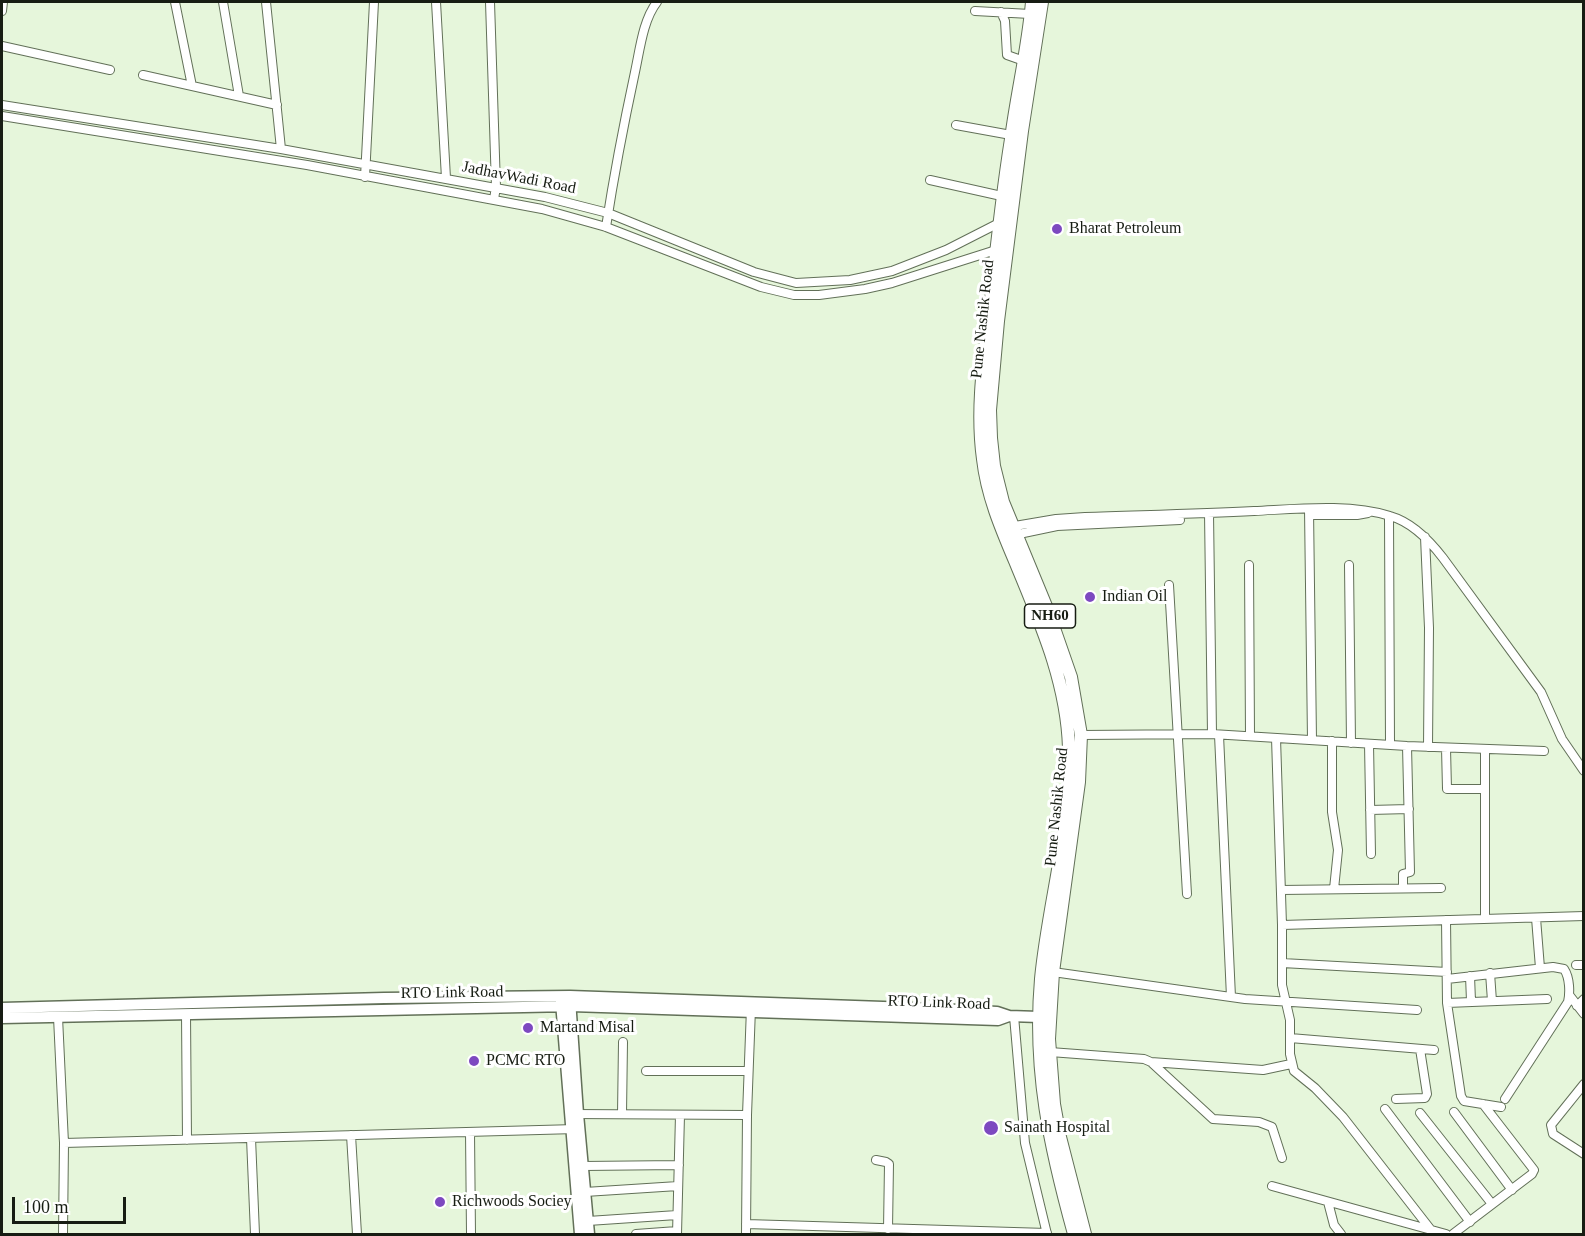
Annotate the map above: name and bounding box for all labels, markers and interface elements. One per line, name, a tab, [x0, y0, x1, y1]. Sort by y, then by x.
street label: JadhavWadi Road	[460, 158, 578, 198]
place label: Bharat Petroleum	[1069, 219, 1181, 239]
marker: Bharat Petroleum	[1050, 222, 1064, 236]
street label: Pune Nashik Road	[967, 259, 999, 379]
place label: Indian Oil	[1102, 587, 1167, 607]
marker: Indian Oil	[1083, 590, 1097, 604]
road number: NH60	[1024, 604, 1076, 628]
street label: Pune Nashik Road	[1041, 747, 1073, 867]
street label: RTO Link Road	[400, 983, 504, 1003]
street label: RTO Link Road	[887, 992, 991, 1014]
place label: Martand Misal	[540, 1018, 635, 1038]
marker: Martand Misal	[521, 1021, 535, 1035]
place label: PCMC RTO	[486, 1051, 565, 1071]
marker: PCMC RTO	[467, 1054, 481, 1068]
place label: Sainath Hospital	[1004, 1118, 1110, 1138]
marker: Sainath Hospital	[982, 1119, 1000, 1137]
scale bar	[15, 1185, 129, 1223]
place label: Richwoods Sociey	[452, 1192, 572, 1212]
marker: Richwoods Sociey	[433, 1195, 447, 1209]
text: 100 m	[23, 1197, 69, 1217]

